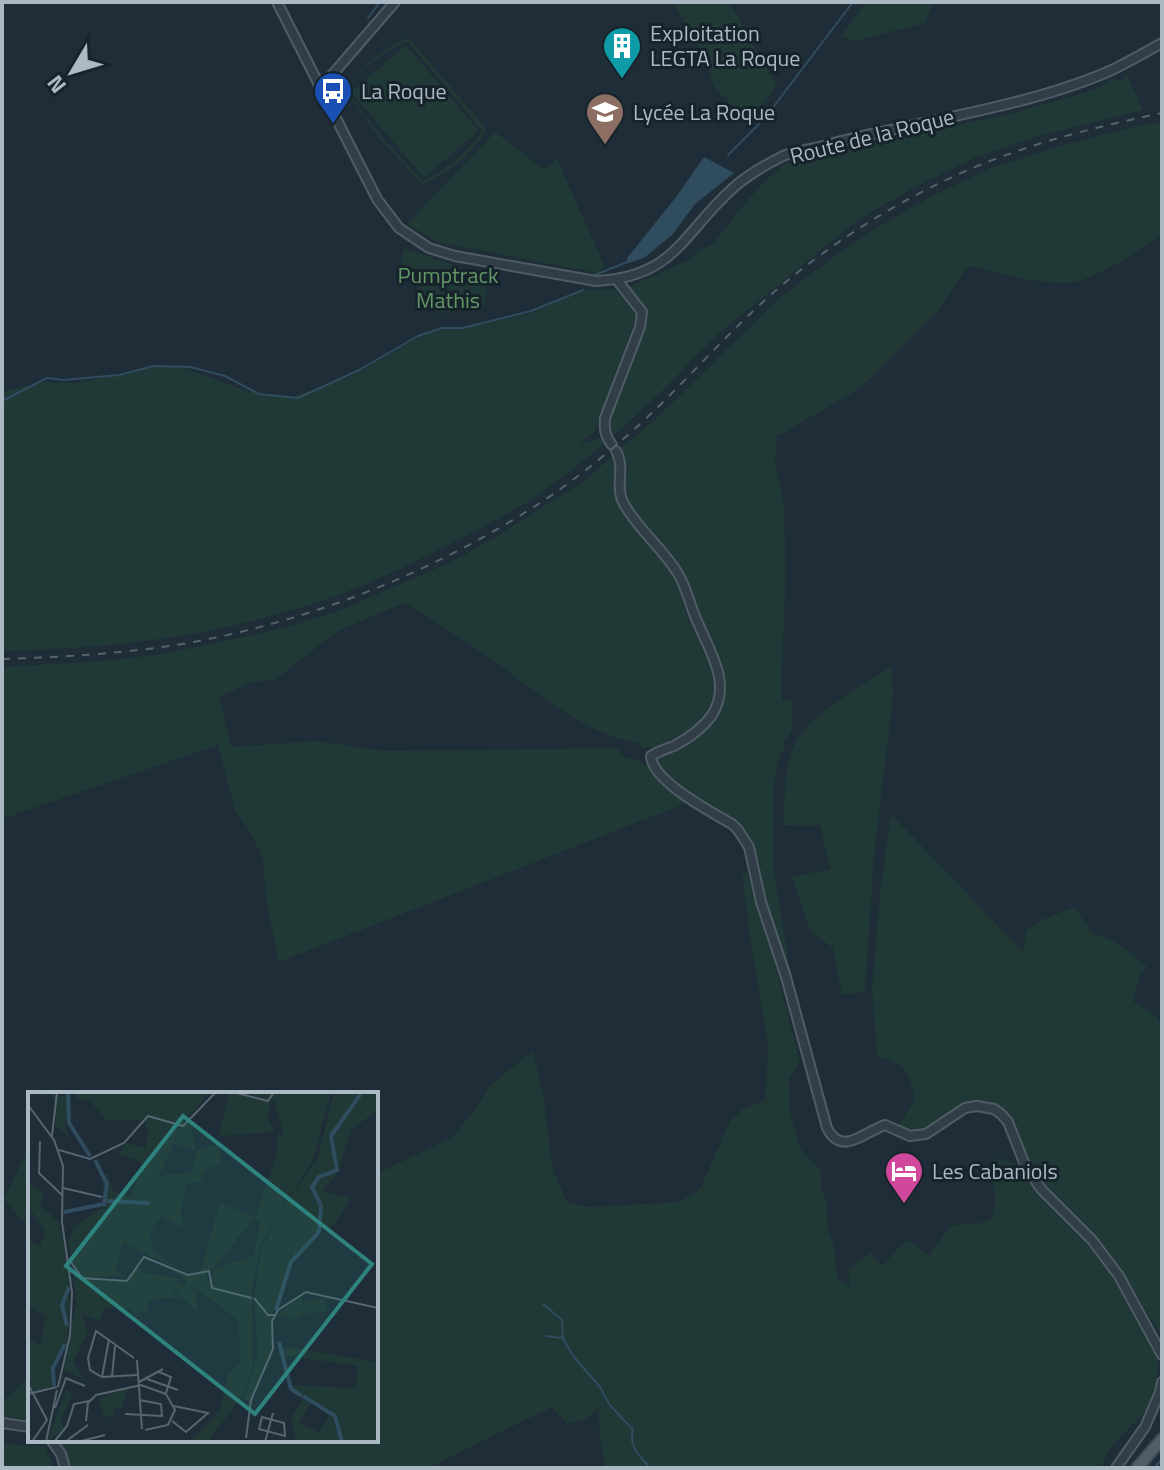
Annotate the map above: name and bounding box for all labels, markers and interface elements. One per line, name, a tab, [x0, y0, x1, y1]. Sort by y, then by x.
place label: Exploitation LEGTA La Roque	[650, 16, 800, 75]
building icon: Exploitation LEGTA La Roque	[601, 25, 643, 80]
north arrow	[32, 32, 112, 112]
text: N	[38, 68, 74, 101]
bus stop icon: La Roque	[312, 70, 354, 125]
place label: La Roque	[361, 74, 447, 108]
school or university icon: Lycée La Roque	[584, 91, 626, 146]
place label: Lycée La Roque	[633, 95, 775, 129]
street label: Route de la Roque	[786, 99, 958, 173]
park label: Pumptrack Mathis	[397, 258, 499, 317]
inset map	[28, 1092, 378, 1442]
hotel icon: Les Cabaniols	[883, 1150, 925, 1205]
place label: Les Cabaniols	[932, 1154, 1058, 1188]

